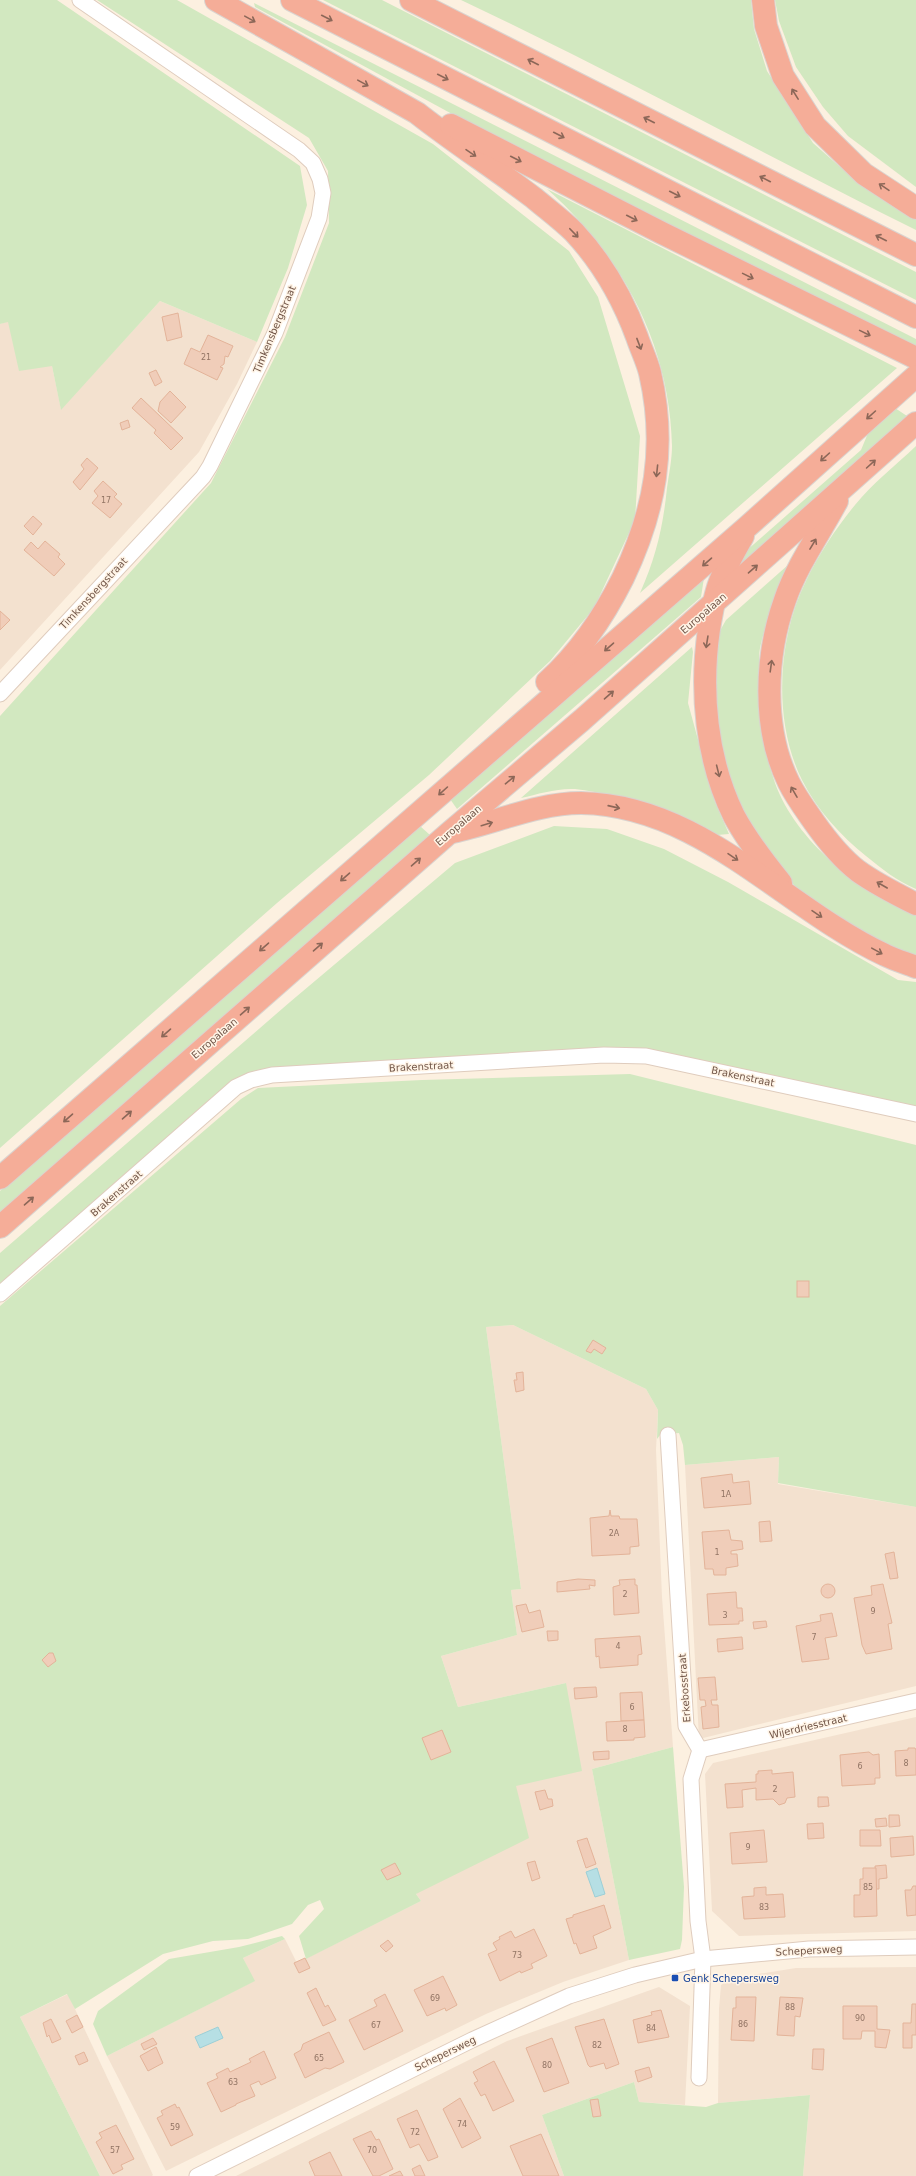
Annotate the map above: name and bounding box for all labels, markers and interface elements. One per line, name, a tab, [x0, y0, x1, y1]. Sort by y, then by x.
one-way arrow	[321, 14, 333, 22]
one-way arrow	[244, 16, 256, 24]
one-way arrow	[527, 58, 539, 65]
one-way arrow	[437, 73, 449, 81]
one-way arrow	[357, 79, 369, 87]
one-way arrow	[790, 88, 799, 99]
one-way arrow	[643, 116, 655, 124]
one-way arrow	[552, 132, 564, 140]
one-way arrow	[465, 149, 476, 157]
one-way arrow	[510, 155, 522, 163]
one-way arrow	[759, 175, 771, 182]
one-way arrow	[878, 182, 889, 191]
one-way arrow	[668, 191, 680, 199]
one-way arrow	[626, 215, 638, 222]
one-way arrow	[569, 228, 579, 238]
one-way arrow	[875, 234, 887, 241]
one-way arrow	[742, 273, 754, 280]
street label: Timkensbergstraat	[251, 284, 298, 375]
one-way arrow	[859, 330, 871, 337]
one-way arrow	[636, 337, 644, 349]
house number: 21	[201, 353, 211, 362]
one-way arrow	[867, 410, 877, 419]
one-way arrow	[820, 452, 830, 461]
one-way arrow	[866, 459, 876, 468]
one-way arrow	[653, 464, 661, 477]
house number: 17	[101, 496, 111, 505]
one-way arrow	[809, 538, 817, 550]
street label: Timkensbergstraat	[57, 555, 129, 632]
one-way arrow	[702, 557, 712, 566]
one-way arrow	[748, 564, 758, 573]
street label: Europalaan	[678, 591, 728, 636]
one-way arrow	[703, 635, 711, 648]
one-way arrow	[603, 642, 614, 651]
one-way arrow	[767, 660, 775, 673]
one-way arrow	[604, 691, 614, 700]
one-way arrow	[714, 764, 722, 777]
one-way arrow	[505, 776, 516, 785]
one-way arrow	[789, 786, 797, 798]
one-way arrow	[437, 787, 448, 796]
street label: Europalaan	[433, 803, 483, 848]
one-way arrow	[607, 803, 620, 811]
one-way arrow	[480, 820, 493, 827]
one-way arrow	[727, 853, 738, 862]
one-way arrow	[410, 857, 421, 866]
one-way arrow	[339, 872, 350, 881]
one-way arrow	[876, 881, 888, 889]
one-way arrow	[811, 910, 822, 918]
one-way arrow	[260, 942, 270, 951]
one-way arrow	[313, 943, 323, 952]
one-way arrow	[871, 948, 883, 955]
one-way arrow	[240, 1007, 250, 1016]
street label: Europalaan	[189, 1016, 239, 1061]
one-way arrow	[161, 1028, 172, 1037]
street label: Brakenstraat	[389, 1059, 454, 1074]
street label: Brakenstraat	[710, 1064, 776, 1089]
one-way arrow	[122, 1111, 132, 1120]
one-way arrow	[64, 1113, 74, 1122]
street label: Brakenstraat	[88, 1168, 144, 1219]
one-way arrow	[24, 1197, 35, 1206]
house number: 1A	[721, 1490, 732, 1499]
house number: 2A	[609, 1529, 620, 1538]
house number: 1	[714, 1548, 720, 1557]
house number: 2	[622, 1590, 628, 1599]
house number: 9	[870, 1607, 876, 1616]
house number: 3	[722, 1611, 728, 1620]
house number: 7	[811, 1633, 817, 1642]
house number: 4	[615, 1642, 621, 1651]
street label: Erkebosstraat	[677, 1653, 692, 1723]
house number: 6	[629, 1703, 635, 1712]
street label: Wijerdriesstraat	[768, 1712, 848, 1741]
house number: 8	[622, 1725, 628, 1734]
house number: 8	[903, 1759, 909, 1768]
house number: 6	[857, 1762, 863, 1771]
house number: 2	[772, 1785, 778, 1794]
house number: 9	[745, 1843, 751, 1852]
house number: 85	[863, 1883, 873, 1892]
house number: 83	[759, 1903, 769, 1912]
street label: Schepersweg	[775, 1943, 843, 1958]
house number: 73	[512, 1951, 522, 1960]
marker: Genk Schepersweg	[670, 1973, 680, 1983]
place label: Genk Schepersweg	[683, 1973, 779, 1984]
house number: 69	[430, 1994, 440, 2003]
house number: 88	[785, 2003, 795, 2012]
house number: 90	[855, 2014, 865, 2023]
house number: 86	[738, 2020, 748, 2029]
house number: 67	[371, 2021, 381, 2030]
house number: 84	[646, 2024, 656, 2033]
street label: Schepersweg	[413, 2034, 478, 2073]
house number: 82	[592, 2041, 602, 2050]
house number: 65	[314, 2054, 324, 2063]
house number: 80	[542, 2061, 552, 2070]
house number: 63	[228, 2078, 238, 2087]
house number: 74	[457, 2120, 467, 2129]
house number: 59	[170, 2123, 180, 2132]
house number: 72	[410, 2128, 420, 2137]
house number: 57	[110, 2146, 120, 2155]
house number: 70	[367, 2146, 377, 2155]

